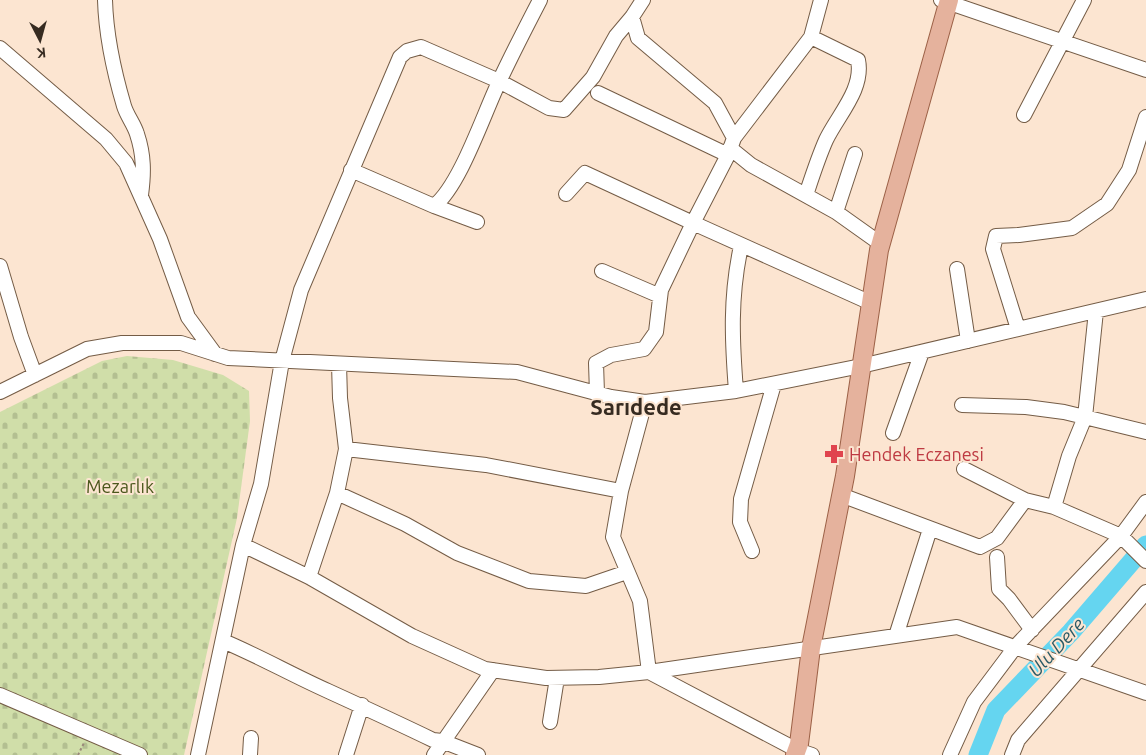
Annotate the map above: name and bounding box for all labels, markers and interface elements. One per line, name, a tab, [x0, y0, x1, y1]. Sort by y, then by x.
north arrow	[15, 15, 65, 65]
text: K	[35, 44, 47, 61]
district label: Sarıdede	[590, 394, 682, 419]
pharmacy icon: Hendek Eczanesi	[823, 443, 845, 465]
place label: Hendek Eczanesi	[849, 444, 984, 464]
park label: Mezarlık	[86, 476, 154, 496]
water label: Ulu Dere	[1023, 613, 1089, 681]

